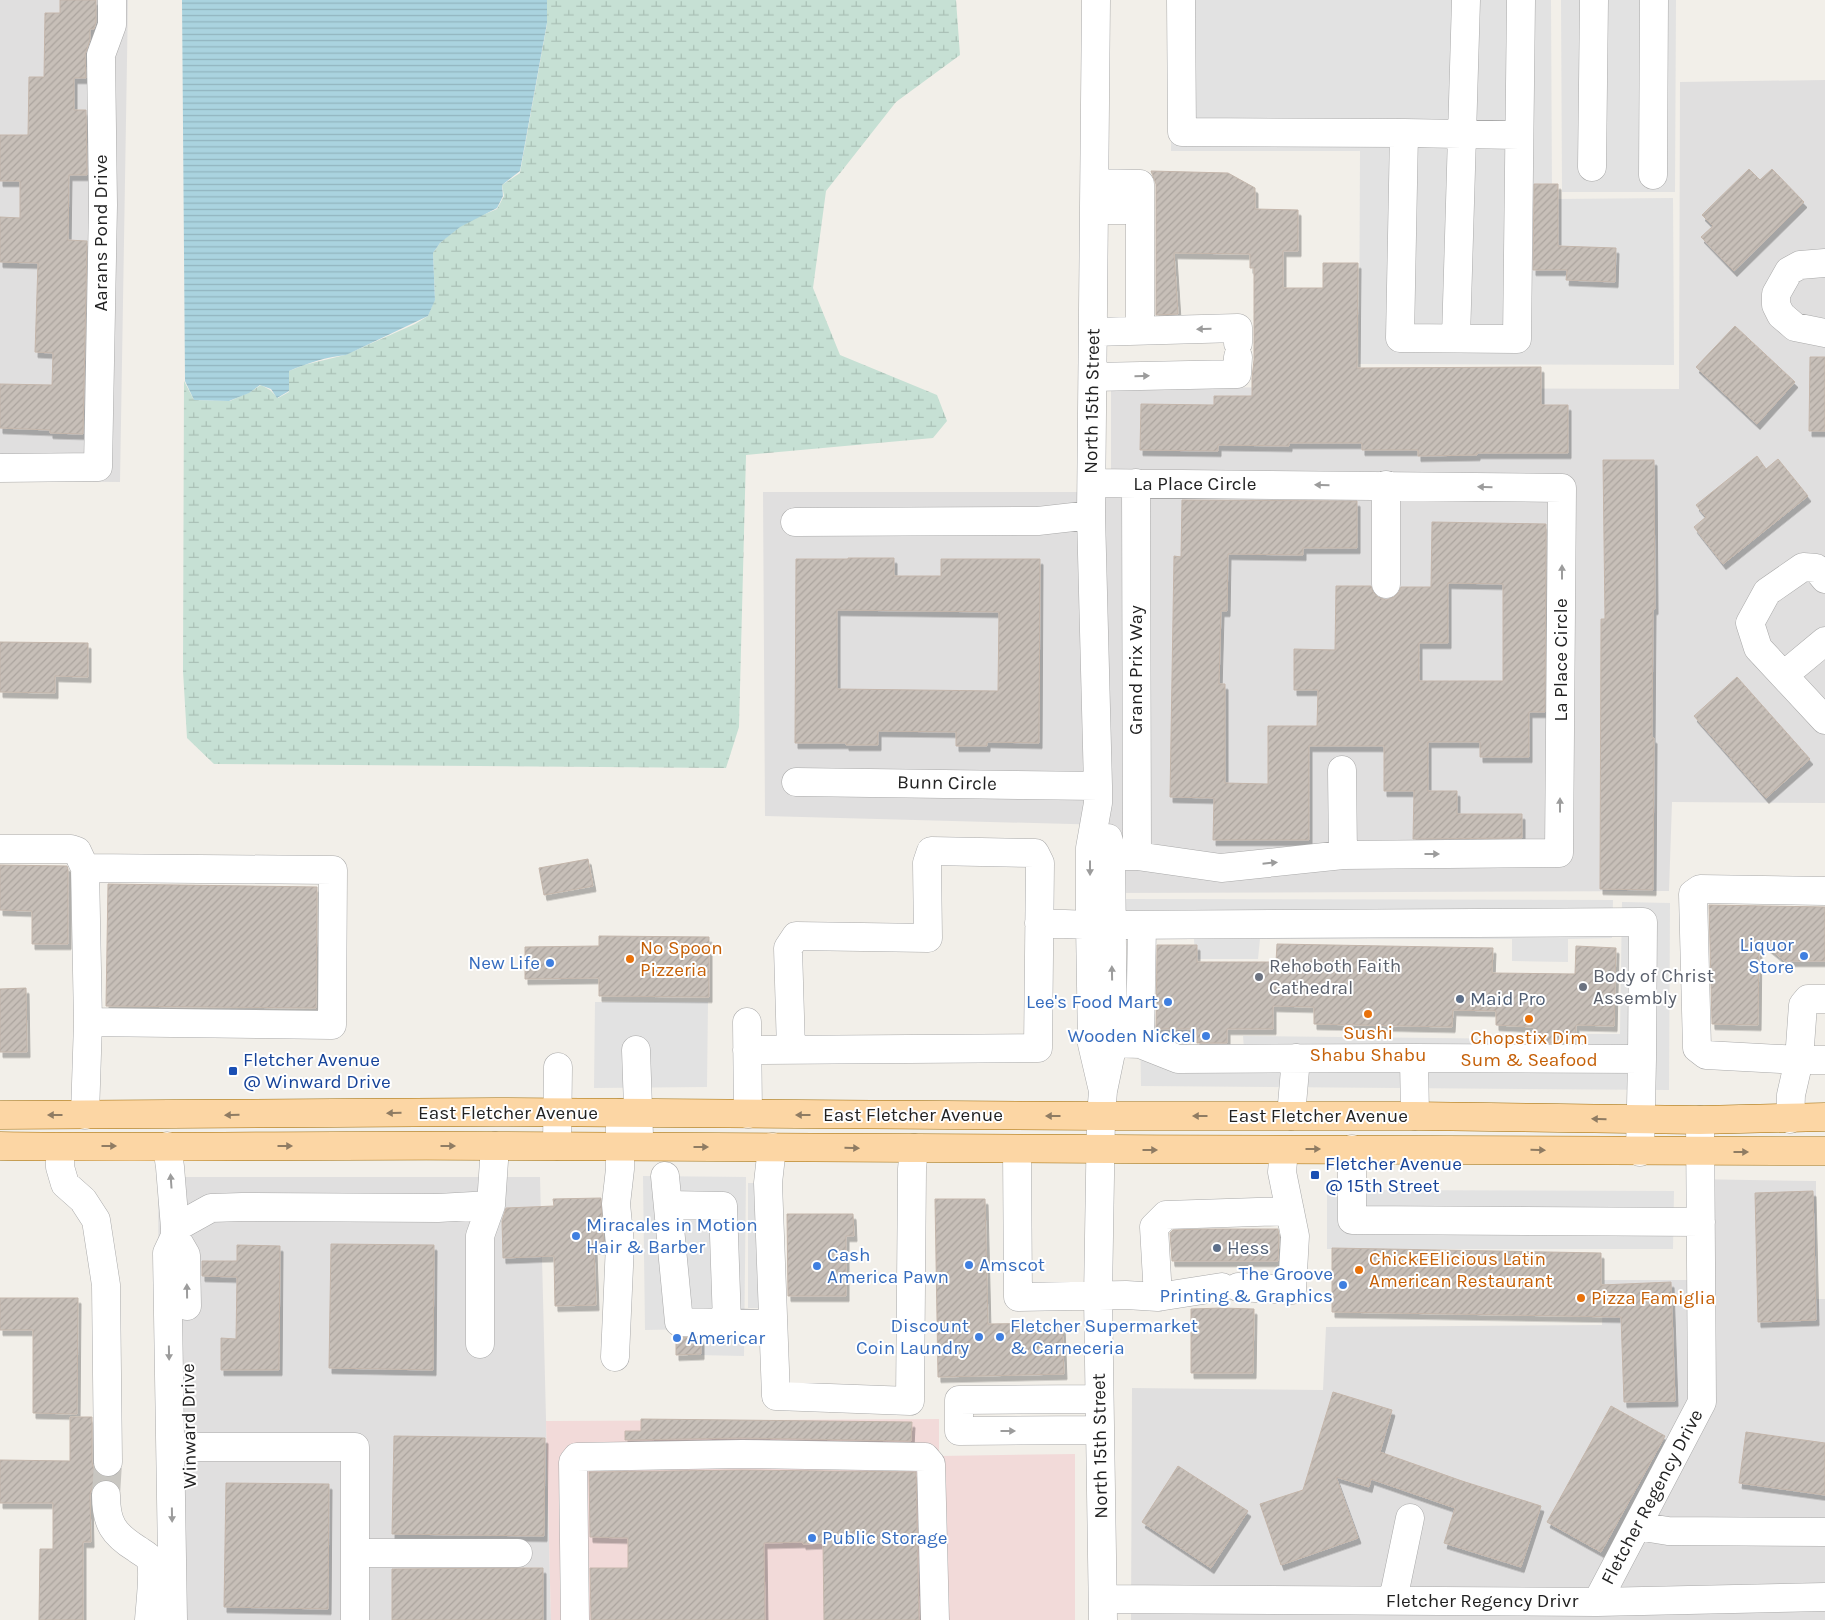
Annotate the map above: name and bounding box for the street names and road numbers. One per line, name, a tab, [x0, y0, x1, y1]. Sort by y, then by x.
street label: Aarans Pond Drive	[90, 154, 112, 312]
street label: North 15th Street	[1080, 328, 1104, 474]
street label: La Place Circle	[1133, 473, 1257, 495]
street label: La Place Circle	[1550, 598, 1572, 722]
street label: Grand Prix Way	[1125, 605, 1147, 735]
street label: Bunn Circle	[897, 771, 997, 795]
street label: East Fletcher Avenue	[418, 1102, 598, 1124]
street label: East Fletcher Avenue	[823, 1104, 1003, 1126]
street label: East Fletcher Avenue	[1228, 1105, 1408, 1127]
street label: Winward Drive	[177, 1363, 201, 1489]
street label: North 15th Street	[1088, 1373, 1112, 1519]
street label: Fletcher Regency Drive	[1596, 1406, 1708, 1588]
street label: Fletcher Regency Drivr	[1386, 1590, 1578, 1612]

